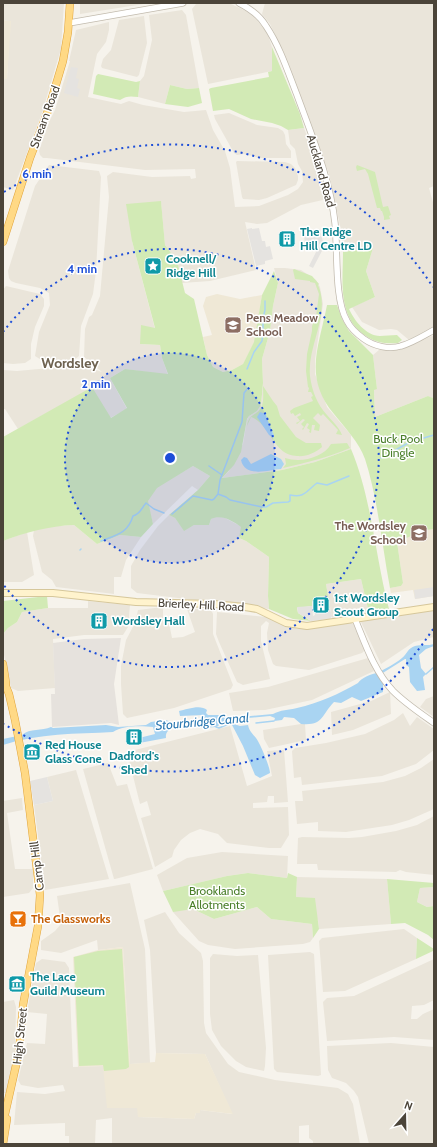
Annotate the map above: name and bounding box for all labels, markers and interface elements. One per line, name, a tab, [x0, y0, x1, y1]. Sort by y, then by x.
street label: Stream Road	[26, 83, 63, 150]
street label: Auckland Road	[304, 133, 339, 209]
text: 6 min	[22, 166, 52, 181]
place label: The Ridge Hill Centre LD	[300, 224, 372, 253]
building icon: The Ridge Hill Centre LD	[277, 229, 297, 249]
place label: Cooknell/ Ridge Hill	[166, 251, 217, 280]
place icon: Cooknell/ Ridge Hill	[143, 256, 163, 276]
text: 4 min	[67, 261, 97, 276]
place label: Pens Meadow School	[246, 310, 318, 339]
school or university icon: Pens Meadow School	[223, 315, 243, 335]
district label: Wordsley	[41, 354, 99, 372]
text: 2 min	[82, 376, 110, 391]
park label: Buck Pool Dingle	[373, 431, 423, 460]
centre of rings	[163, 451, 177, 465]
place label: The Wordsley School	[335, 518, 407, 547]
school or university icon: The Wordsley School	[409, 523, 429, 543]
place label: 1st Wordsley Scout Group	[334, 590, 400, 619]
street label: Brierley Hill Road	[158, 595, 245, 614]
building icon: 1st Wordsley Scout Group	[311, 595, 331, 615]
building icon: Wordsley Hall	[89, 611, 109, 631]
place label: Wordsley Hall	[112, 613, 185, 628]
water label: Stourbridge Canal	[155, 709, 249, 733]
building icon: Dadford's Shed	[124, 727, 144, 747]
place label: Red House Glass Cone	[45, 737, 102, 766]
museum icon: Red House Glass Cone	[22, 742, 42, 762]
place label: Dadford's Shed	[109, 748, 159, 777]
street label: Camp Hill	[26, 840, 47, 892]
park label: Brooklands Allotments	[189, 883, 245, 912]
bar icon: The Glassworks	[8, 909, 28, 929]
place label: The Glassworks	[31, 911, 111, 926]
place label: The Lace Guild Museum	[30, 969, 105, 998]
museum icon: The Lace Guild Museum	[7, 974, 27, 994]
street label: High Street	[9, 1007, 30, 1065]
north arrow	[385, 1095, 425, 1135]
text: N	[402, 1098, 414, 1114]

